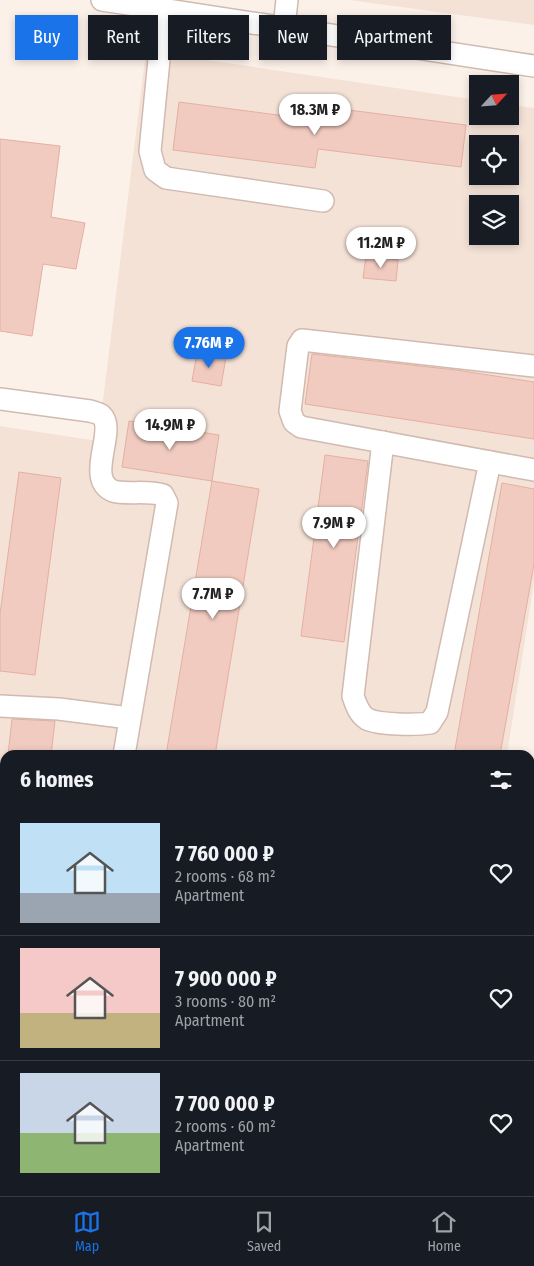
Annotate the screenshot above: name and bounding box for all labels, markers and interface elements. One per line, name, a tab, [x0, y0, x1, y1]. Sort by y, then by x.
chip: Buy	[15, 15, 78, 60]
chip: Rent	[88, 15, 158, 60]
chip: Filters	[168, 15, 249, 60]
chip: New	[259, 15, 327, 60]
chip: Apartment	[337, 15, 451, 60]
north arrow	[469, 75, 519, 125]
map controls	[469, 75, 519, 245]
pin: 18.3M ₽	[269, 94, 361, 136]
text: 18.3M ₽	[290, 100, 340, 119]
button: locate	[469, 135, 519, 185]
button: layers	[469, 195, 519, 245]
pin: 11.2M ₽	[335, 226, 427, 269]
text: 11.2M ₽	[357, 233, 405, 252]
pin: 7.76M ₽	[163, 326, 255, 369]
text: 7.76M ₽	[185, 333, 233, 352]
pin: 14.9M ₽	[124, 408, 216, 451]
text: 14.9M ₽	[145, 415, 195, 434]
pin: 7.9M ₽	[293, 506, 375, 549]
text: 7.9M ₽	[313, 513, 355, 532]
pin: 7.7M ₽	[172, 578, 254, 620]
text: 7.7M ₽	[193, 584, 233, 603]
icon: filters	[487, 766, 515, 794]
text: 6 homes	[20, 767, 93, 793]
text: 7 760 000 ₽	[175, 841, 274, 867]
icon: home	[60, 843, 120, 903]
icon: heart	[487, 859, 515, 887]
text: 2 rooms · 68 m²	[175, 867, 276, 886]
text: Apartment	[175, 886, 244, 905]
text: 7 900 000 ₽	[175, 966, 277, 992]
icon: home	[60, 968, 120, 1028]
icon: heart	[487, 984, 515, 1012]
text: 3 rooms · 80 m²	[175, 992, 276, 1011]
text: Apartment	[175, 1011, 244, 1030]
text: 7 700 000 ₽	[175, 1091, 275, 1117]
icon: home	[60, 1093, 120, 1153]
icon: heart	[487, 1109, 515, 1137]
text: 2 rooms · 60 m²	[175, 1117, 276, 1136]
text: Apartment	[175, 1136, 244, 1155]
tab: Map	[73, 1208, 101, 1255]
tab: Saved	[247, 1208, 281, 1255]
tab: Home	[427, 1208, 461, 1255]

